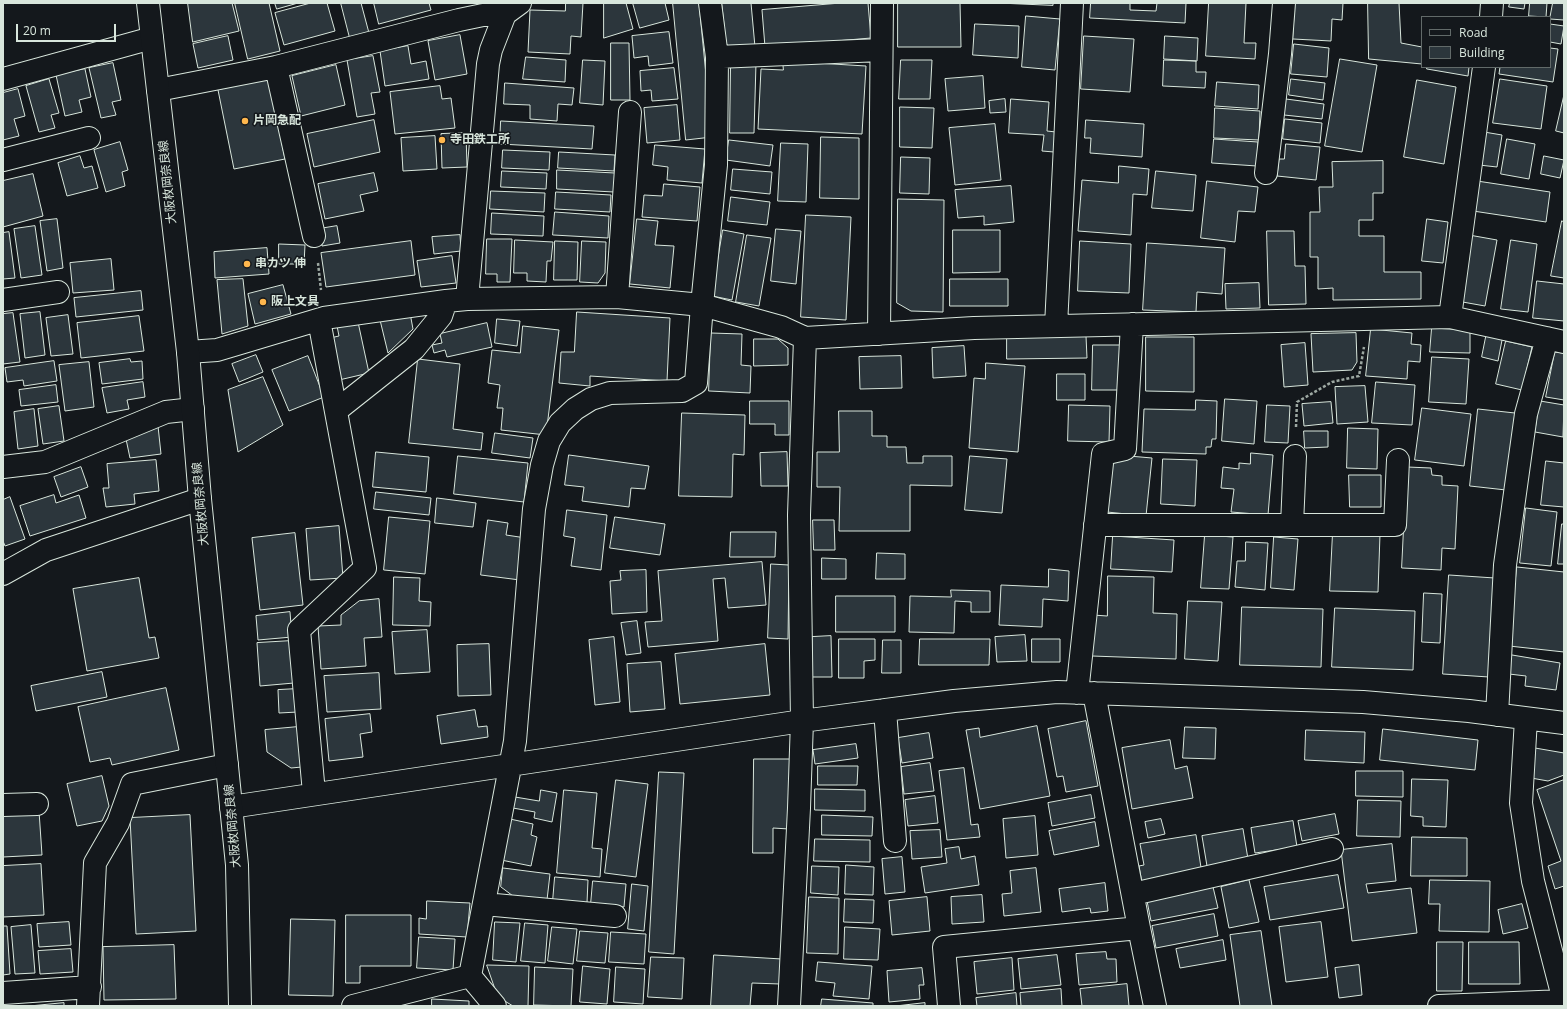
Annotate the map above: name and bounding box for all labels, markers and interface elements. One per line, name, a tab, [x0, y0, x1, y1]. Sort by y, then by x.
scale bar	[18, 16, 118, 42]
legend	[1421, 16, 1551, 68]
text: 20 m	[23, 22, 51, 39]
text: Road	[1459, 24, 1488, 41]
text: Building	[1459, 44, 1504, 61]
place label: 片岡急配	[253, 114, 301, 128]
marker: 片岡急配	[240, 116, 250, 126]
place label: 寺田鉄工所	[450, 133, 510, 147]
marker: 寺田鉄工所	[437, 135, 447, 145]
street label: 大阪枚岡奈良線	[156, 139, 180, 225]
place label: 串カツ 伸	[255, 257, 306, 271]
marker: 串カツ 伸	[242, 259, 252, 269]
place label: 阪上文具	[271, 295, 319, 309]
marker: 阪上文具	[258, 297, 268, 307]
street label: 大阪枚岡奈良線	[190, 462, 212, 546]
street label: 大阪枚岡奈良線	[222, 784, 244, 868]

